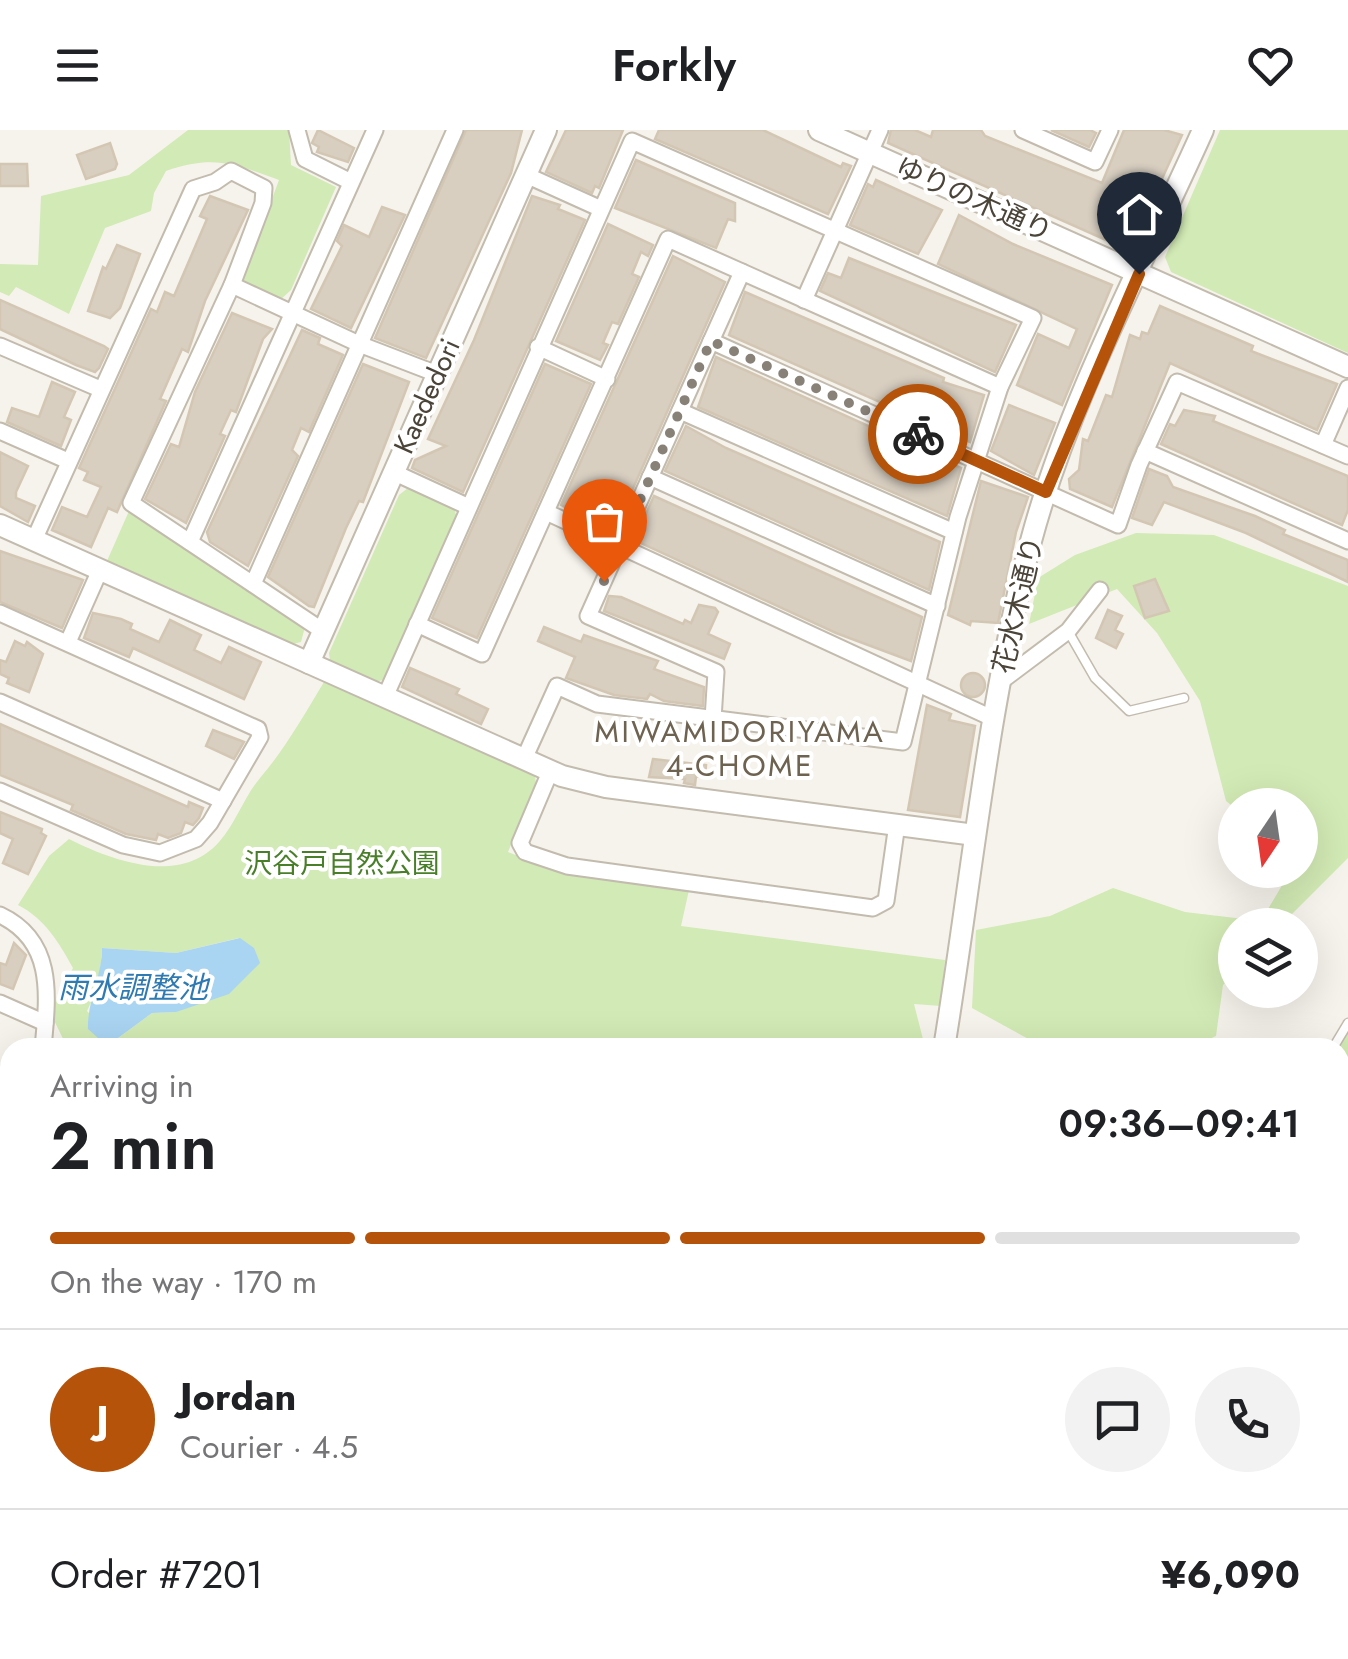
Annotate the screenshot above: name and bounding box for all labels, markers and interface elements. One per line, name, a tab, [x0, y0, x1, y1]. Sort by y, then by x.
text: Forkly	[612, 33, 736, 98]
icon: menu	[50, 38, 105, 93]
icon: heart	[1243, 38, 1298, 93]
street label: ゆりの木通り	[889, 146, 1059, 252]
pin	[1097, 172, 1182, 275]
icon: home	[1112, 187, 1167, 242]
street label: Kaededori	[383, 332, 471, 460]
courier	[868, 384, 968, 484]
icon: bike	[891, 407, 946, 462]
pin	[562, 479, 647, 582]
icon: bag	[577, 494, 632, 549]
street label: 花水木通り	[982, 532, 1054, 678]
district label: MIWAMIDORIYAMA 4-CHOME	[595, 710, 885, 787]
north arrow	[1218, 788, 1318, 888]
map controls	[1218, 788, 1318, 1008]
park label: 沢谷戸自然公園	[244, 843, 440, 884]
button: layers	[1218, 908, 1318, 1008]
water label: 雨水調整池	[58, 966, 211, 1009]
text: Arriving in	[50, 1063, 194, 1109]
text: 09:36–09:41	[1058, 1096, 1300, 1151]
text: 2 min	[50, 1099, 217, 1193]
text: On the way · 170 m	[50, 1259, 317, 1305]
button: chat	[1065, 1367, 1170, 1472]
button: phone	[1195, 1367, 1300, 1472]
text: Jordan	[180, 1369, 296, 1424]
text: J	[96, 1392, 109, 1447]
text: Courier · 4.5	[180, 1424, 358, 1470]
text: Order #7201	[50, 1547, 263, 1602]
text: ¥6,090	[1161, 1547, 1300, 1602]

